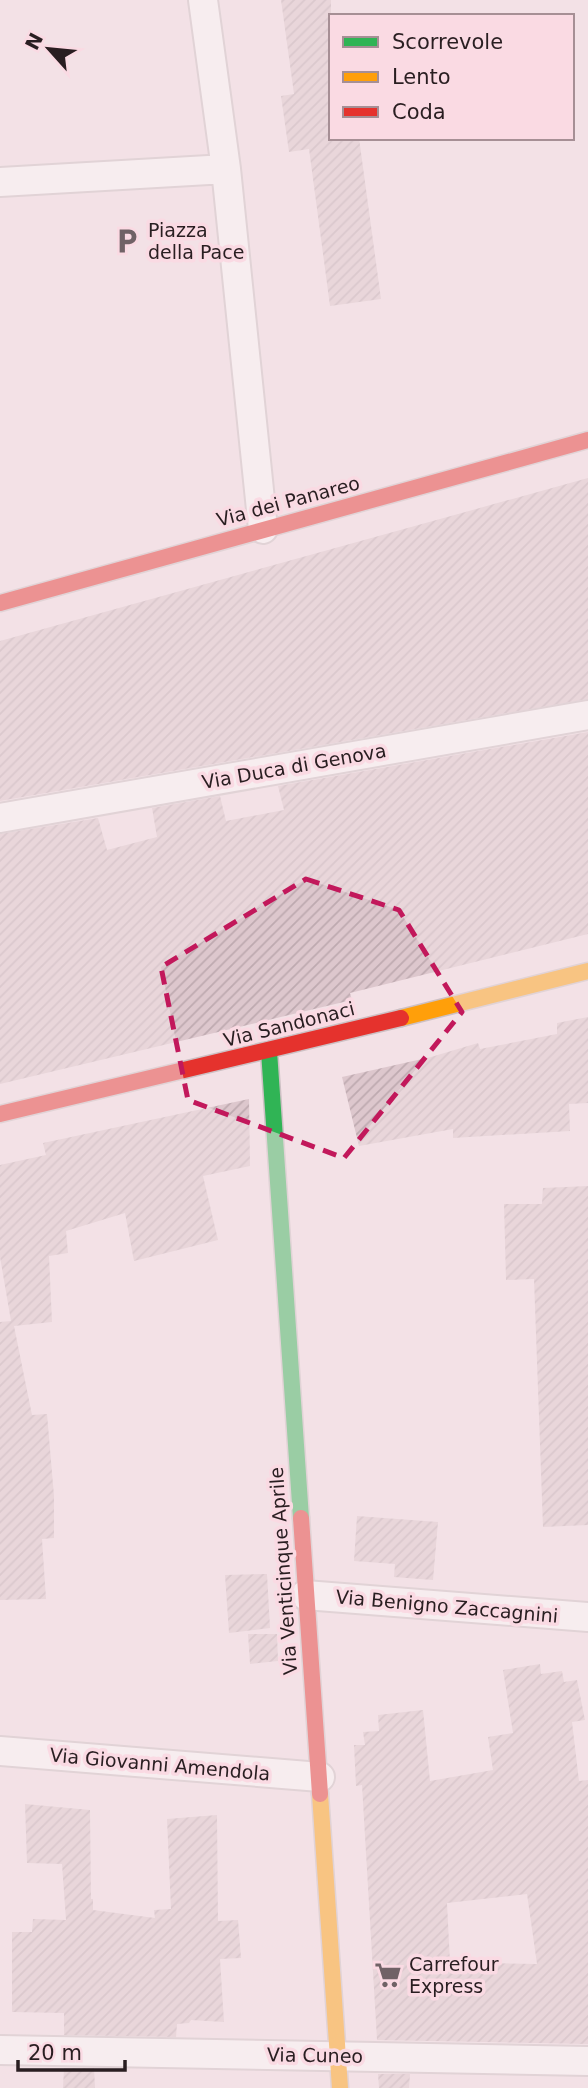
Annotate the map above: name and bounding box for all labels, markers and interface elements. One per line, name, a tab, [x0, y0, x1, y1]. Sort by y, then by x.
north arrow	[14, 14, 84, 84]
legend	[329, 14, 574, 140]
text: N	[20, 29, 47, 53]
text: Scorrevole	[392, 30, 503, 54]
text: Lento	[392, 65, 451, 89]
text: Coda	[392, 100, 446, 124]
place label: Piazza della Pace	[148, 219, 244, 263]
parking icon: Piazza della Pace	[112, 226, 142, 256]
street label: Via dei Panareo	[214, 471, 362, 531]
street label: Via Duca di Genova	[200, 739, 388, 793]
street label: Via Sandonaci	[221, 997, 357, 1051]
street label: Via Venticinque Aprile	[265, 1466, 301, 1676]
street label: Via Benigno Zaccagnini	[335, 1585, 559, 1627]
street label: Via Giovanni Amendola	[49, 1743, 271, 1785]
place label: Carrefour Express	[409, 1953, 499, 1997]
supermarket icon: Carrefour Express	[373, 1960, 403, 1990]
scale bar	[18, 2028, 124, 2072]
text: 20 m	[28, 2041, 82, 2065]
street label: Via Cuneo	[267, 2043, 363, 2067]

